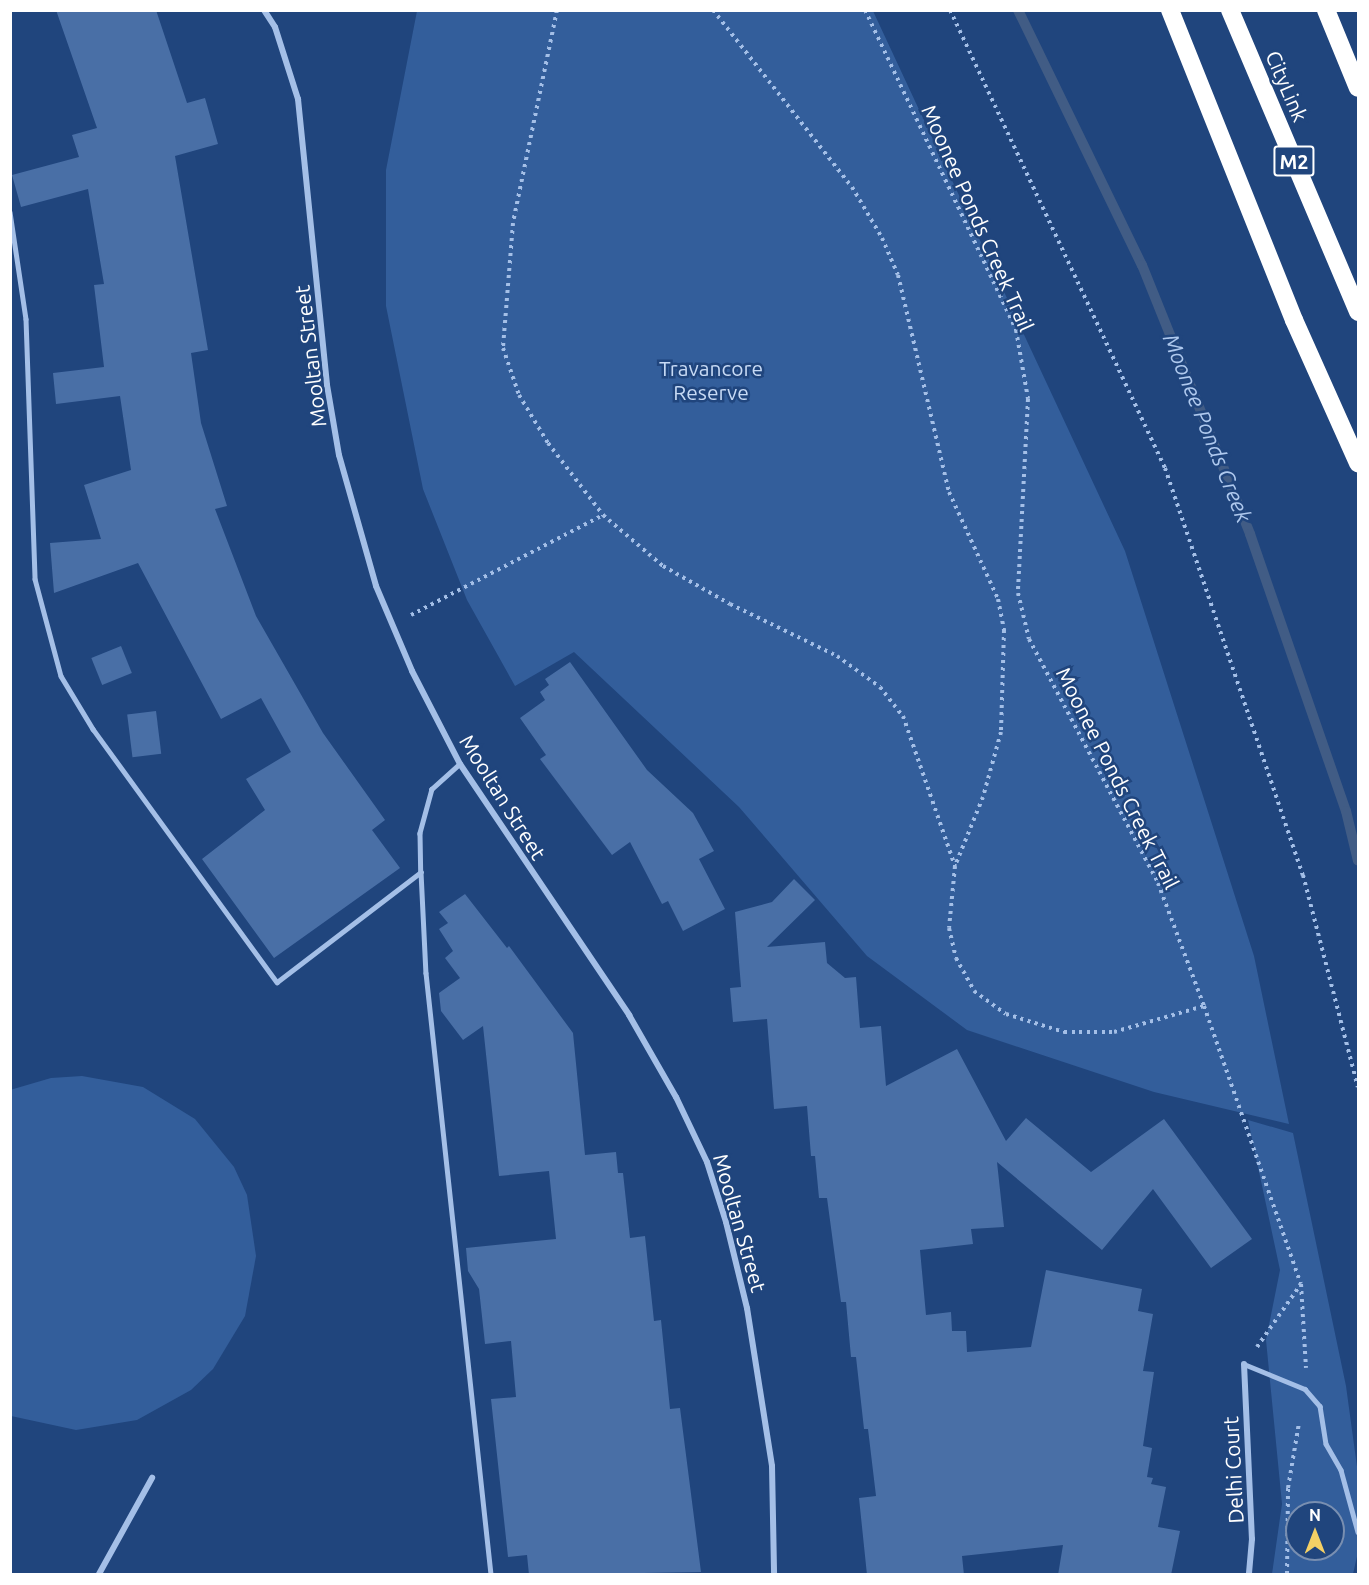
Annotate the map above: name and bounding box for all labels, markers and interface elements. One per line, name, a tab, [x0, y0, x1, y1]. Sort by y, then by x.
street label: CityLink	[1261, 47, 1313, 125]
street label: Moonee Ponds Creek Trail	[917, 101, 1039, 335]
road number: M2	[1273, 144, 1315, 178]
street label: Mooltan Street	[289, 284, 331, 428]
water label: Moonee Ponds Creek	[1158, 330, 1258, 526]
park label: Travancore Reserve	[659, 355, 763, 405]
street label: Moonee Ponds Creek Trail	[1051, 663, 1185, 893]
street label: Mooltan Street	[454, 730, 552, 864]
street label: Mooltan Street	[708, 1151, 772, 1295]
street label: Delhi Court	[1218, 1416, 1248, 1524]
north arrow	[1285, 1501, 1345, 1561]
text: N	[1309, 1506, 1321, 1524]

